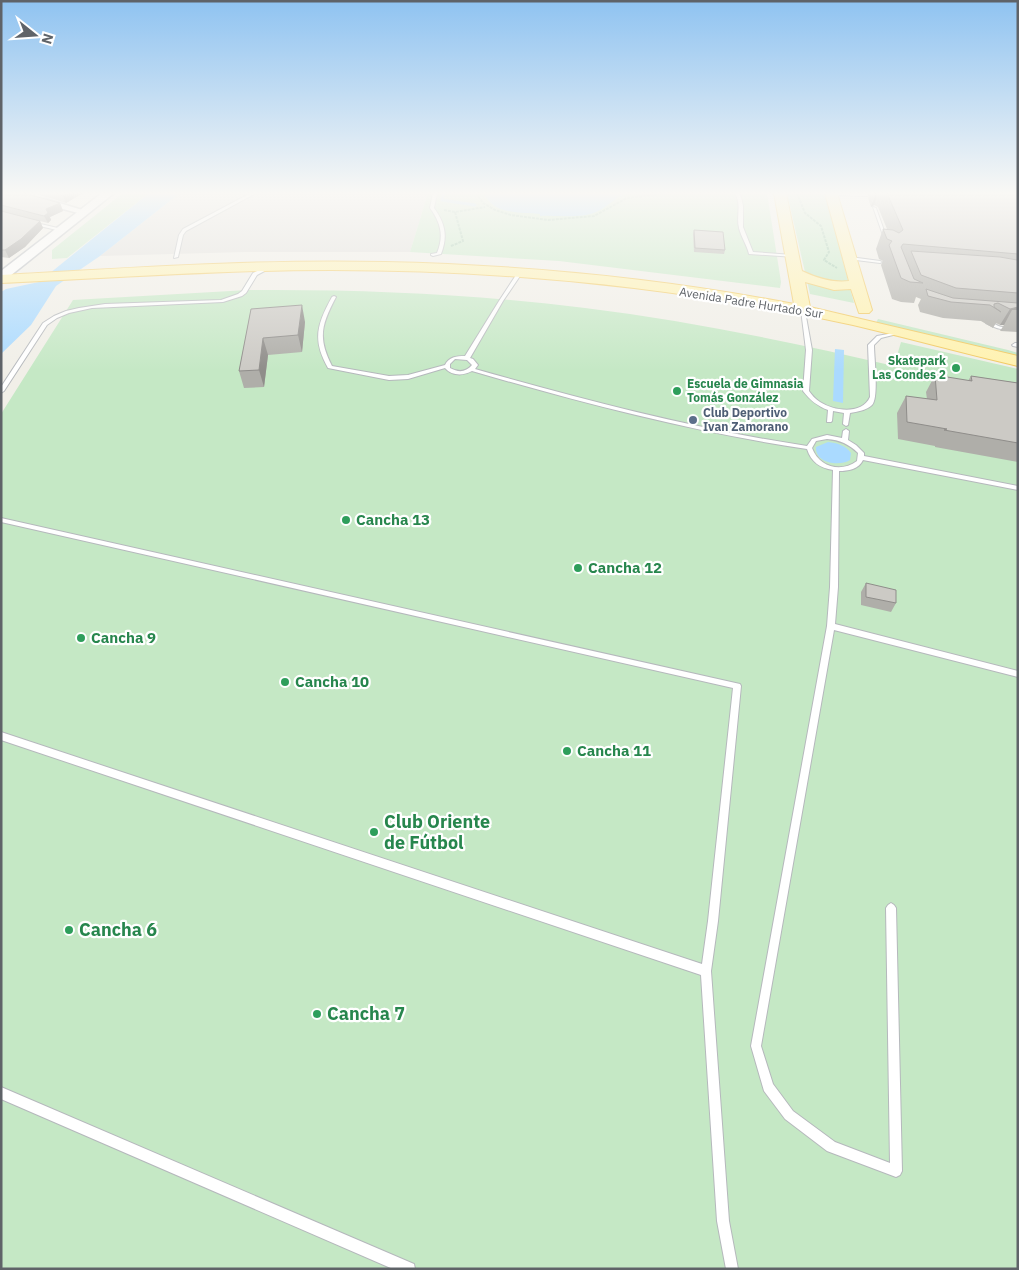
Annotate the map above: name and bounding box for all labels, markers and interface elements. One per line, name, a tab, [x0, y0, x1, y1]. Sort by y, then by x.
north arrow	[10, 10, 60, 60]
text: N	[37, 31, 58, 46]
street label: Avenida Padre Hurtado Sur	[678, 284, 825, 321]
place label: Skatepark Las Condes 2	[872, 353, 946, 382]
marker: Skatepark Las Condes 2	[950, 362, 962, 374]
place label: Escuela de Gimnasia Tomás González	[687, 376, 804, 405]
marker: Escuela de Gimnasia Tomás González	[671, 385, 683, 397]
place label: Club Deportivo Ivan Zamorano	[703, 405, 789, 434]
marker: Club Deportivo Ivan Zamorano	[687, 414, 699, 426]
place label: Cancha 13	[356, 510, 430, 529]
marker: Cancha 13	[340, 514, 352, 526]
place label: Cancha 12	[588, 558, 662, 577]
marker: Cancha 12	[572, 562, 584, 574]
place label: Cancha 9	[91, 628, 156, 647]
marker: Cancha 9	[75, 632, 87, 644]
place label: Cancha 10	[295, 672, 369, 691]
marker: Cancha 10	[279, 676, 291, 688]
place label: Cancha 11	[577, 741, 651, 760]
marker: Cancha 11	[561, 745, 573, 757]
place label: Club Oriente de Fútbol	[384, 810, 490, 854]
marker: Club Oriente de Fútbol	[368, 826, 380, 838]
place label: Cancha 6	[79, 918, 157, 941]
marker: Cancha 6	[63, 924, 75, 936]
place label: Cancha 7	[327, 1002, 405, 1025]
marker: Cancha 7	[311, 1008, 323, 1020]

